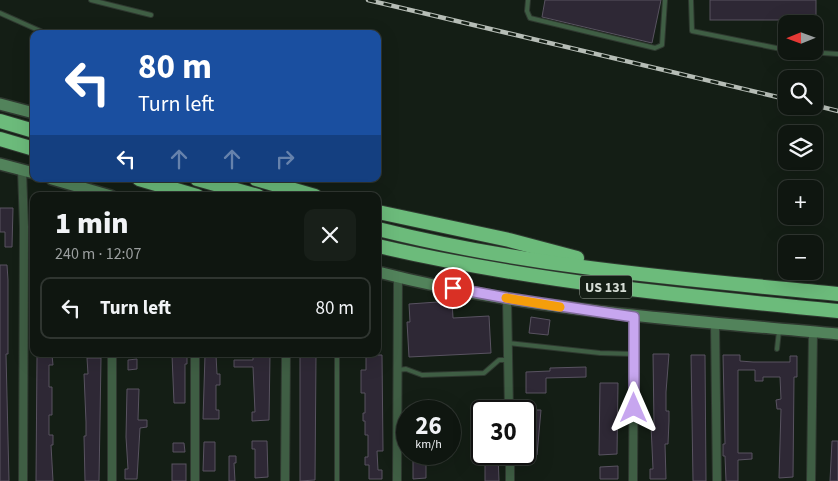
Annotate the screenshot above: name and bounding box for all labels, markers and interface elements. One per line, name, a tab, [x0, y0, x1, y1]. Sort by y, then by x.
north arrow	[778, 15, 822, 60]
map controls	[778, 15, 823, 280]
text: 80 m	[138, 42, 212, 92]
icon: left	[55, 50, 120, 115]
button: search	[778, 70, 823, 115]
text: Turn left	[138, 88, 214, 120]
button: layers	[778, 125, 823, 170]
icon: left	[112, 145, 140, 173]
icon: ahead	[165, 145, 193, 173]
icon: ahead	[218, 145, 246, 173]
icon: right	[271, 145, 299, 173]
button: +	[778, 180, 823, 225]
text: 1 min	[55, 202, 129, 245]
button: close	[304, 209, 356, 261]
button: −	[778, 235, 823, 280]
text: 240 m · 12:07	[55, 243, 142, 265]
pin	[432, 267, 474, 309]
icon: arrive	[439, 274, 467, 302]
road number: US 131	[580, 276, 632, 298]
icon: left	[57, 294, 85, 322]
text: Turn left	[100, 295, 171, 322]
text: 80 m	[316, 295, 354, 322]
position arrow	[607, 381, 659, 433]
speed limit sign: 30	[471, 400, 536, 465]
text: 26	[415, 408, 442, 444]
text: km/h	[415, 436, 442, 453]

